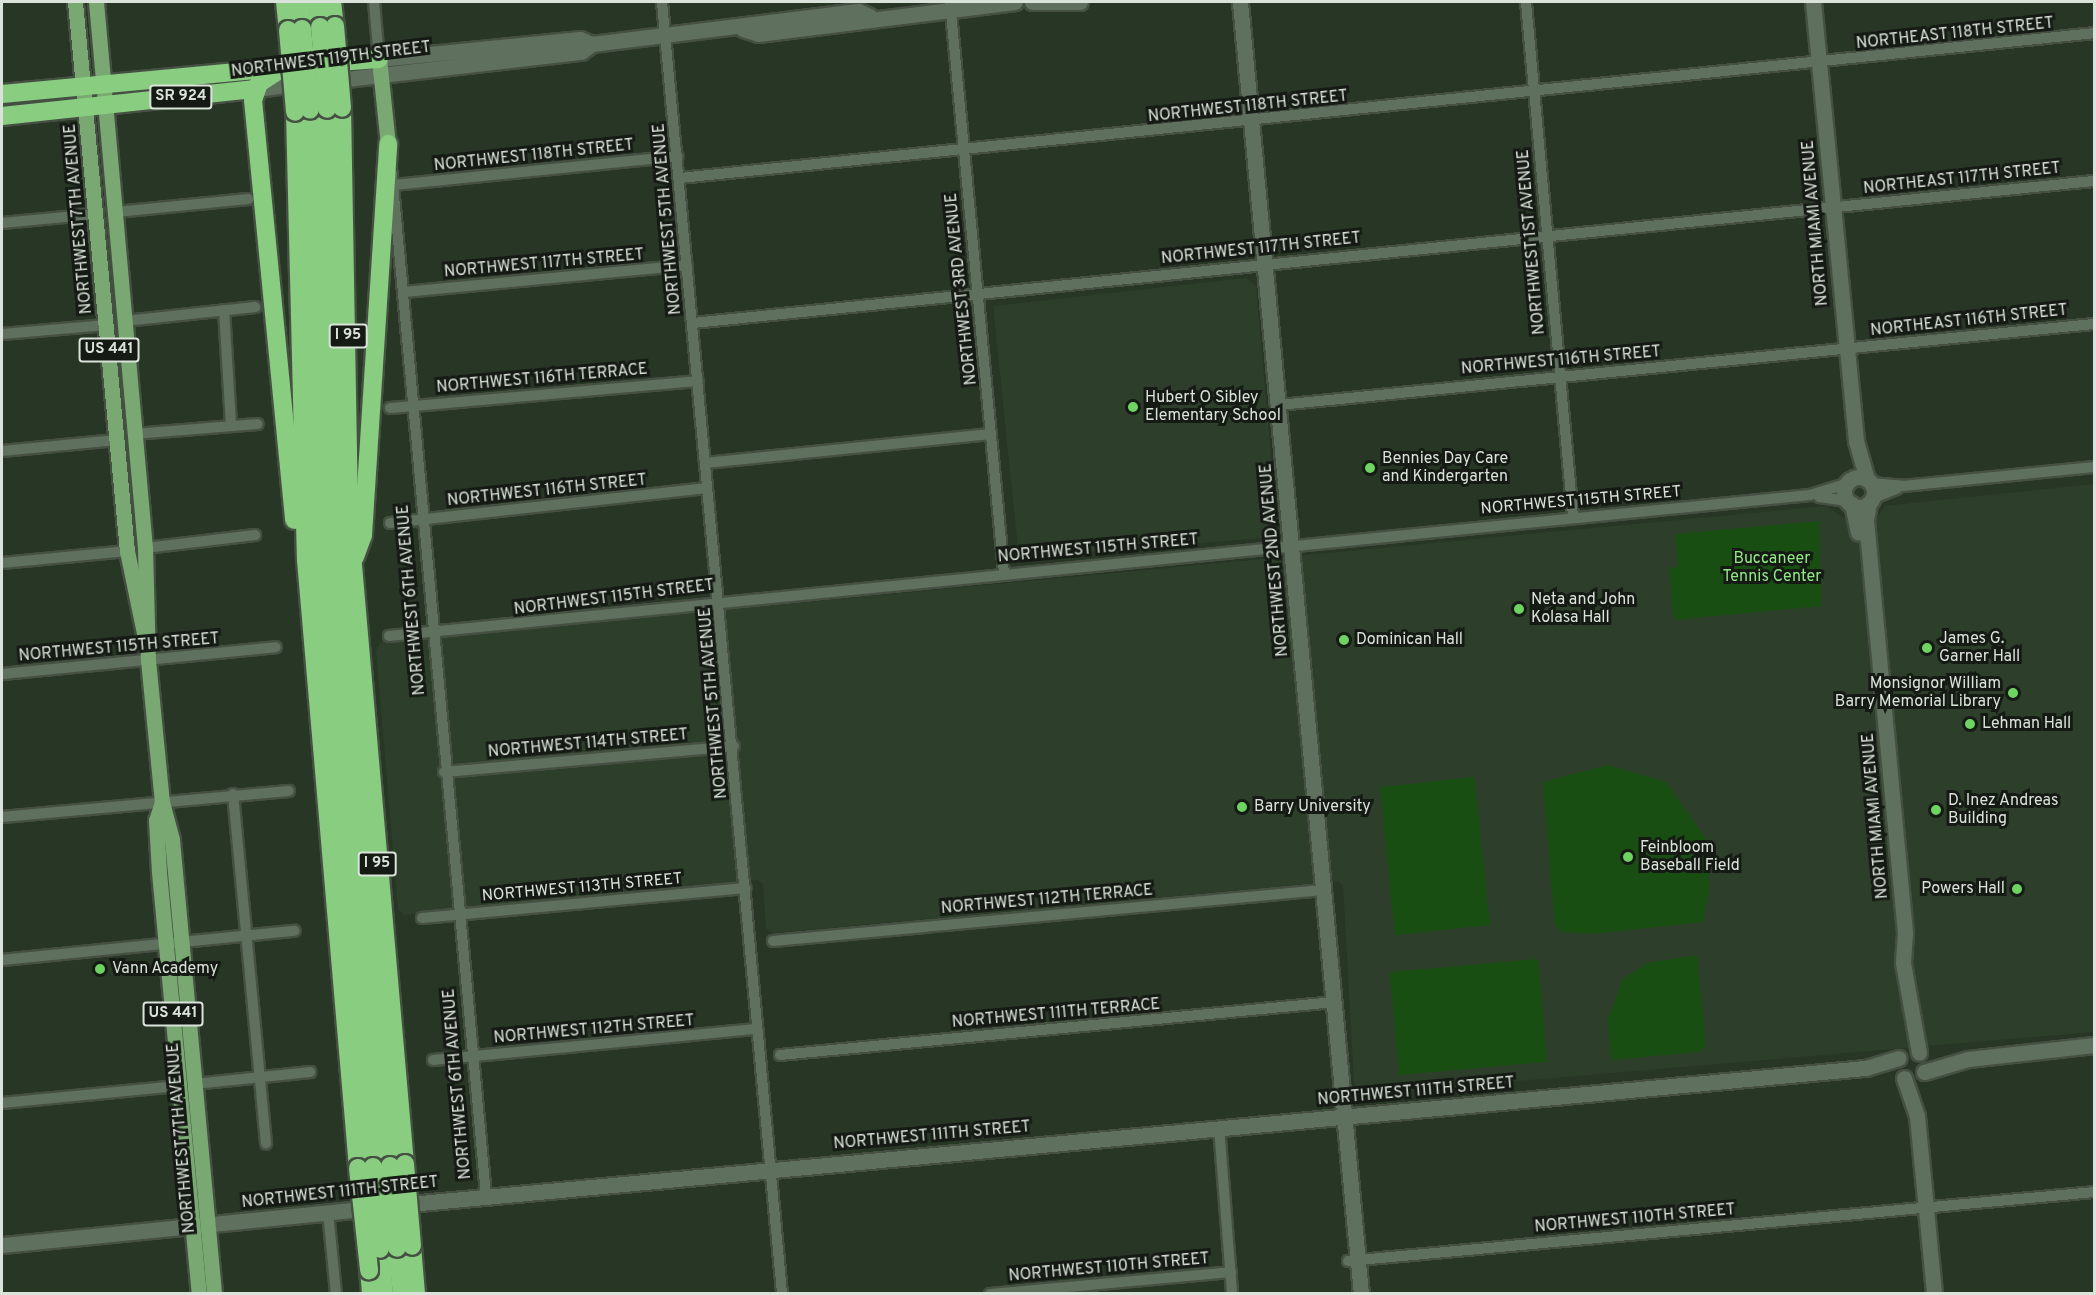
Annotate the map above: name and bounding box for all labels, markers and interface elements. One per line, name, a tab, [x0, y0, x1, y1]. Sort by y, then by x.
street label: NORTHEAST 118TH STREET	[1855, 14, 2055, 54]
street label: NORTHWEST 119TH STREET	[230, 38, 432, 82]
road number: SR 924	[148, 85, 214, 109]
street label: NORTHWEST 118TH STREET	[1147, 87, 1349, 127]
street label: NORTHWEST 7TH AVENUE	[61, 122, 97, 316]
street label: NORTHWEST 5TH AVENUE	[650, 122, 686, 316]
street label: NORTHWEST 118TH STREET	[433, 136, 635, 176]
street label: NORTH MIAMI AVENUE	[1799, 139, 1833, 307]
street label: NORTHWEST 1ST AVENUE	[1514, 148, 1550, 336]
street label: NORTHEAST 117TH STREET	[1862, 159, 2062, 199]
street label: NORTHWEST 3RD AVENUE	[942, 191, 982, 387]
street label: NORTHWEST 117TH STREET	[1160, 229, 1362, 269]
street label: NORTHWEST 117TH STREET	[443, 246, 645, 282]
street label: NORTHEAST 116TH STREET	[1869, 301, 2069, 341]
road number: I 95	[328, 324, 368, 348]
road number: US 441	[78, 338, 140, 362]
street label: NORTHWEST 116TH STREET	[1460, 343, 1662, 379]
street label: NORTHWEST 116TH TERRACE	[435, 360, 649, 398]
place label: Hubert O Sibley Elementary School	[1145, 388, 1281, 426]
marker: Hubert O Sibley Elementary School	[1126, 400, 1140, 414]
place label: Bennies Day Care and Kindergarten	[1382, 449, 1508, 487]
marker: Bennies Day Care and Kindergarten	[1363, 461, 1377, 475]
street label: NORTHWEST 2ND AVENUE	[1257, 462, 1293, 658]
street label: NORTHWEST 116TH STREET	[446, 471, 648, 511]
street label: NORTHWEST 115TH STREET	[1480, 483, 1682, 519]
street label: NORTHWEST 6TH AVENUE	[394, 503, 430, 697]
street label: NORTHWEST 115TH STREET	[997, 531, 1199, 567]
park label: Buccaneer Tennis Center	[1722, 549, 1822, 587]
street label: NORTHWEST 115TH STREET	[513, 576, 715, 620]
place label: Neta and John Kolasa Hall	[1531, 590, 1635, 628]
marker: Neta and John Kolasa Hall	[1512, 602, 1526, 616]
street label: NORTHWEST 5TH AVENUE	[696, 606, 732, 800]
place label: James G. Garner Hall	[1939, 629, 2020, 667]
street label: NORTHWEST 115TH STREET	[18, 630, 220, 666]
place label: Dominican Hall	[1356, 630, 1463, 650]
marker: Dominican Hall	[1337, 633, 1351, 647]
marker: James G. Garner Hall	[1920, 641, 1934, 655]
place label: Monsignor William Barry Memorial Library	[1835, 674, 2001, 712]
marker: Monsignor William Barry Memorial Library	[2006, 686, 2020, 700]
place label: Lehman Hall	[1982, 714, 2071, 734]
marker: Lehman Hall	[1963, 717, 1977, 731]
street label: NORTHWEST 114TH STREET	[487, 726, 689, 762]
street label: NORTH MIAMI AVENUE	[1859, 732, 1893, 900]
place label: D. Inez Andreas Building	[1948, 791, 2059, 829]
place label: Barry University	[1254, 797, 1371, 817]
marker: Barry University	[1235, 800, 1249, 814]
marker: D. Inez Andreas Building	[1929, 803, 1943, 817]
place label: Feinbloom Baseball Field	[1640, 838, 1740, 876]
marker: Feinbloom Baseball Field	[1621, 850, 1635, 864]
road number: I 95	[358, 852, 397, 876]
street label: NORTHWEST 113TH STREET	[481, 870, 683, 906]
place label: Powers Hall	[1921, 879, 2005, 899]
street label: NORTHWEST 112TH TERRACE	[940, 881, 1154, 919]
marker: Powers Hall	[2010, 882, 2024, 896]
place label: Vann Academy	[112, 959, 219, 979]
marker: Vann Academy	[93, 962, 107, 976]
street label: NORTHWEST 6TH AVENUE	[440, 987, 476, 1181]
street label: NORTHWEST 111TH TERRACE	[950, 995, 1162, 1033]
road number: US 441	[142, 1002, 204, 1026]
street label: NORTHWEST 112TH STREET	[493, 1012, 695, 1048]
street label: NORTHWEST 7TH AVENUE	[164, 1041, 200, 1235]
street label: NORTHWEST 111TH STREET	[1316, 1074, 1516, 1110]
street label: NORTHWEST 111TH STREET	[832, 1118, 1032, 1154]
street label: NORTHWEST 111TH STREET	[240, 1173, 440, 1213]
street label: NORTHWEST 110TH STREET	[1534, 1201, 1736, 1237]
street label: NORTHWEST 110TH STREET	[1008, 1250, 1210, 1286]

